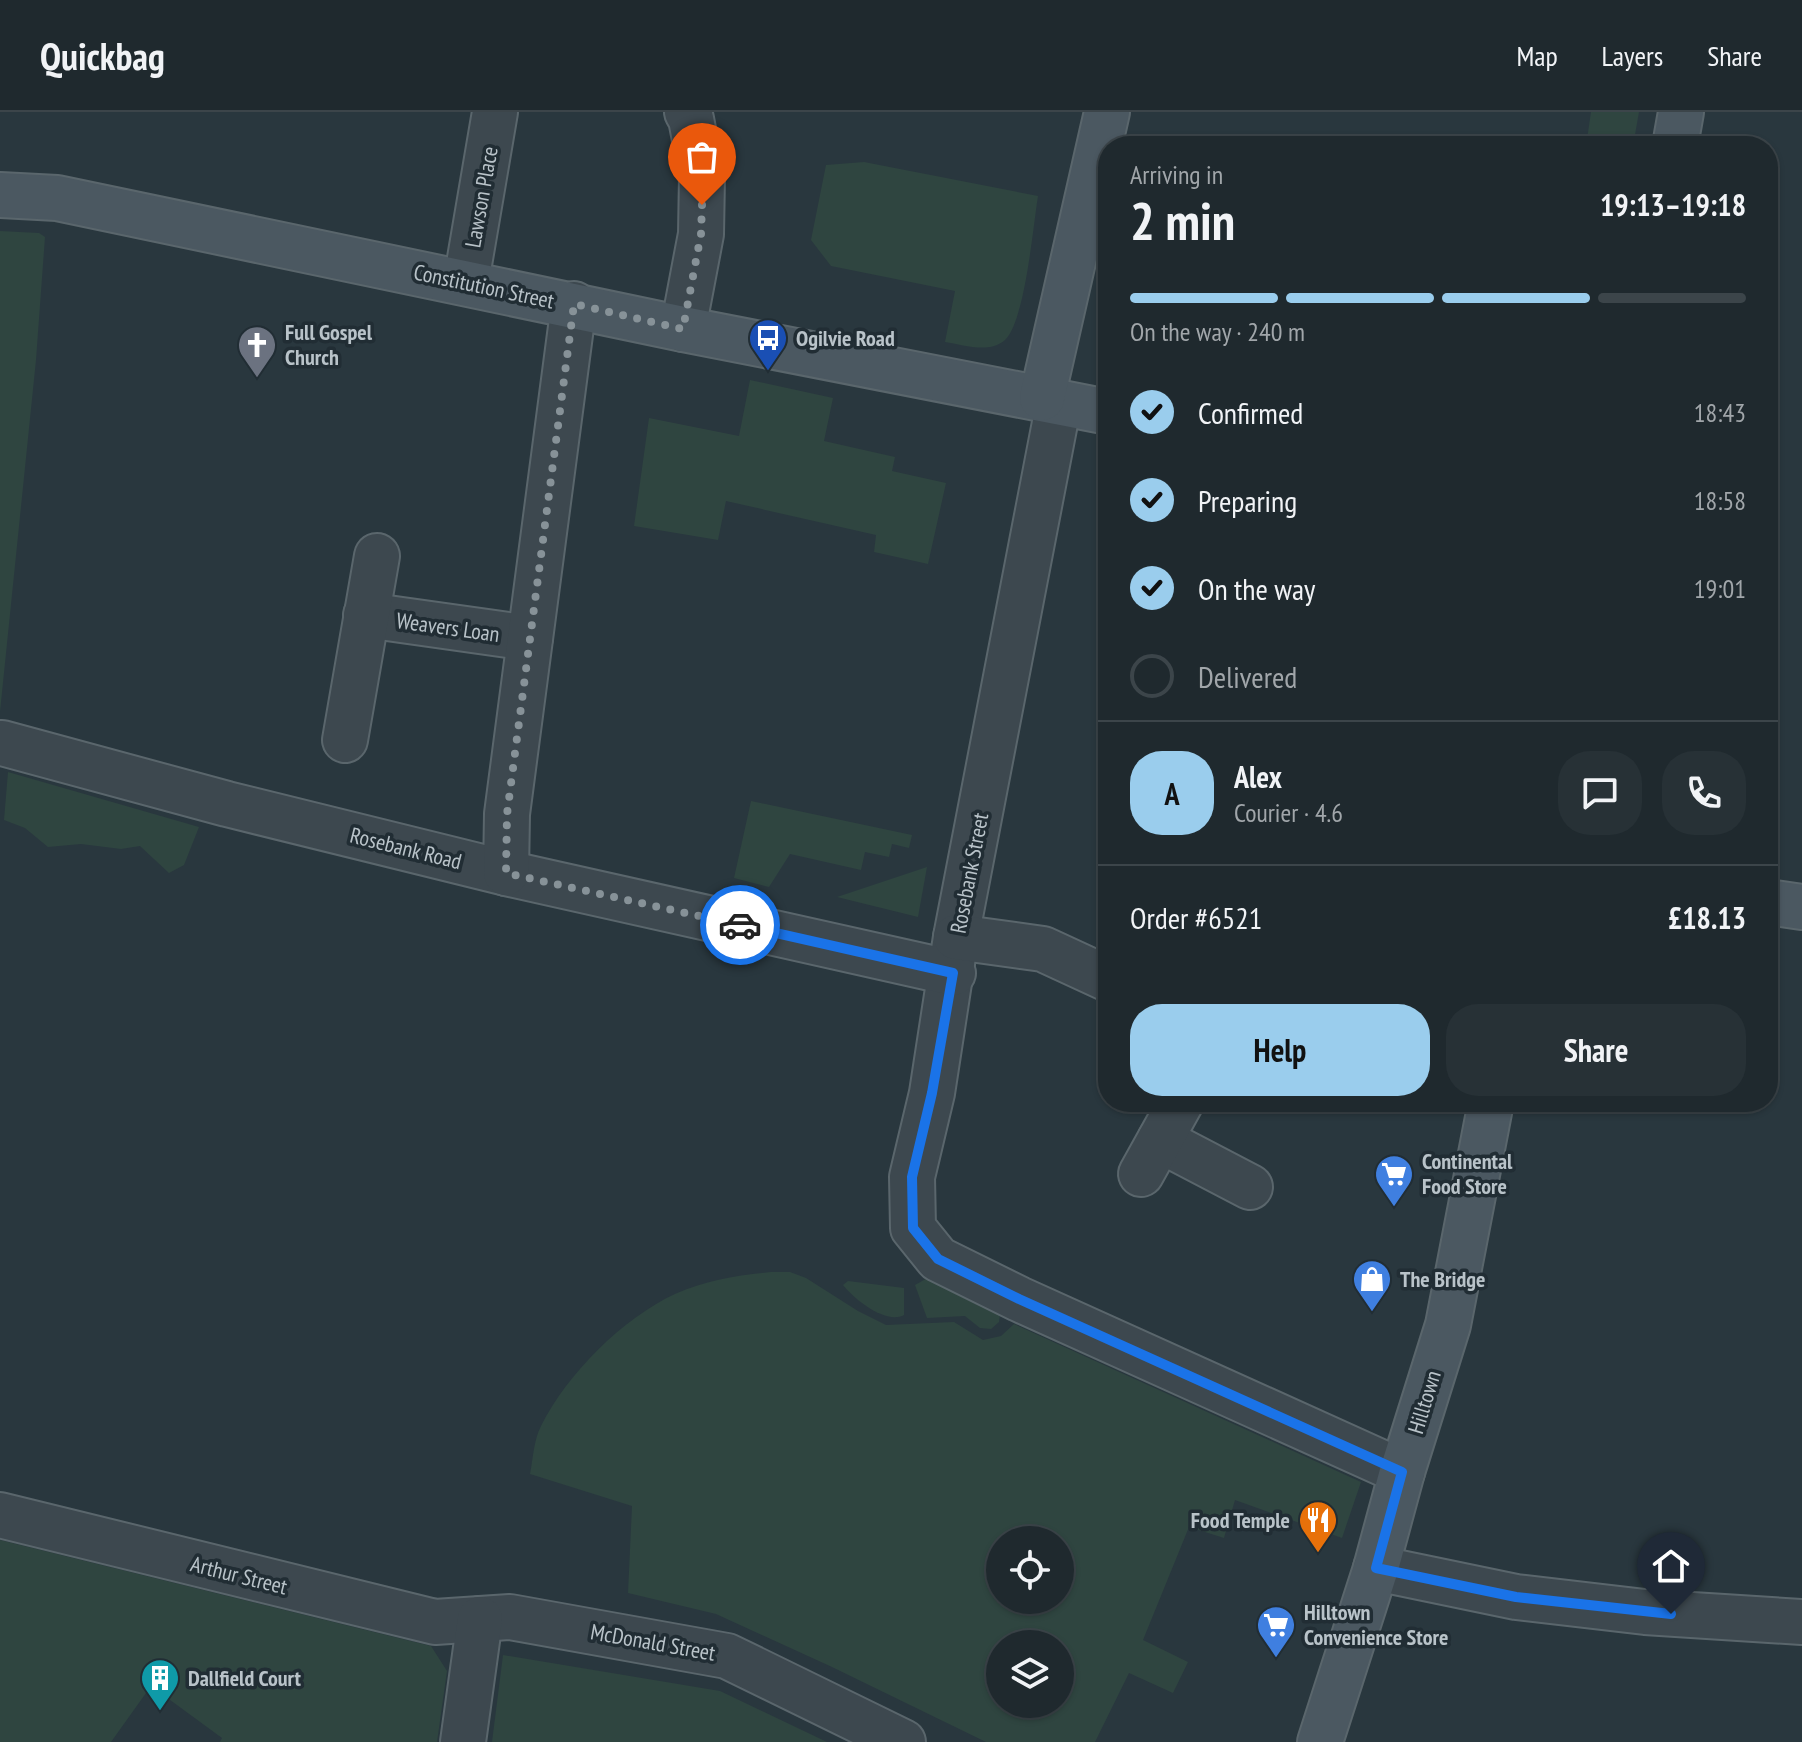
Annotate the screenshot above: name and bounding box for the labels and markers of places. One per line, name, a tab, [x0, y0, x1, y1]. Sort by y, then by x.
pin	[668, 123, 736, 205]
bus stop icon: Ogilvie Road	[747, 317, 789, 372]
place label: Full Gospel Church	[285, 318, 373, 371]
church icon: Full Gospel Church	[236, 324, 278, 379]
place label: Ogilvie Road	[796, 324, 895, 352]
place label: Continental Food Store	[1422, 1147, 1513, 1200]
supermarket icon: Continental Food Store	[1373, 1153, 1415, 1208]
shop icon: The Bridge	[1351, 1258, 1393, 1313]
place label: The Bridge	[1400, 1265, 1485, 1293]
restaurant icon: Food Temple	[1297, 1499, 1339, 1554]
place label: Food Temple	[1191, 1506, 1290, 1534]
pin	[1637, 1532, 1705, 1614]
place label: Hilltown Convenience Store	[1304, 1598, 1448, 1651]
supermarket icon: Hilltown Convenience Store	[1255, 1604, 1297, 1659]
building icon: Dallfield Court	[139, 1657, 181, 1712]
place label: Dallfield Court	[188, 1664, 301, 1692]

